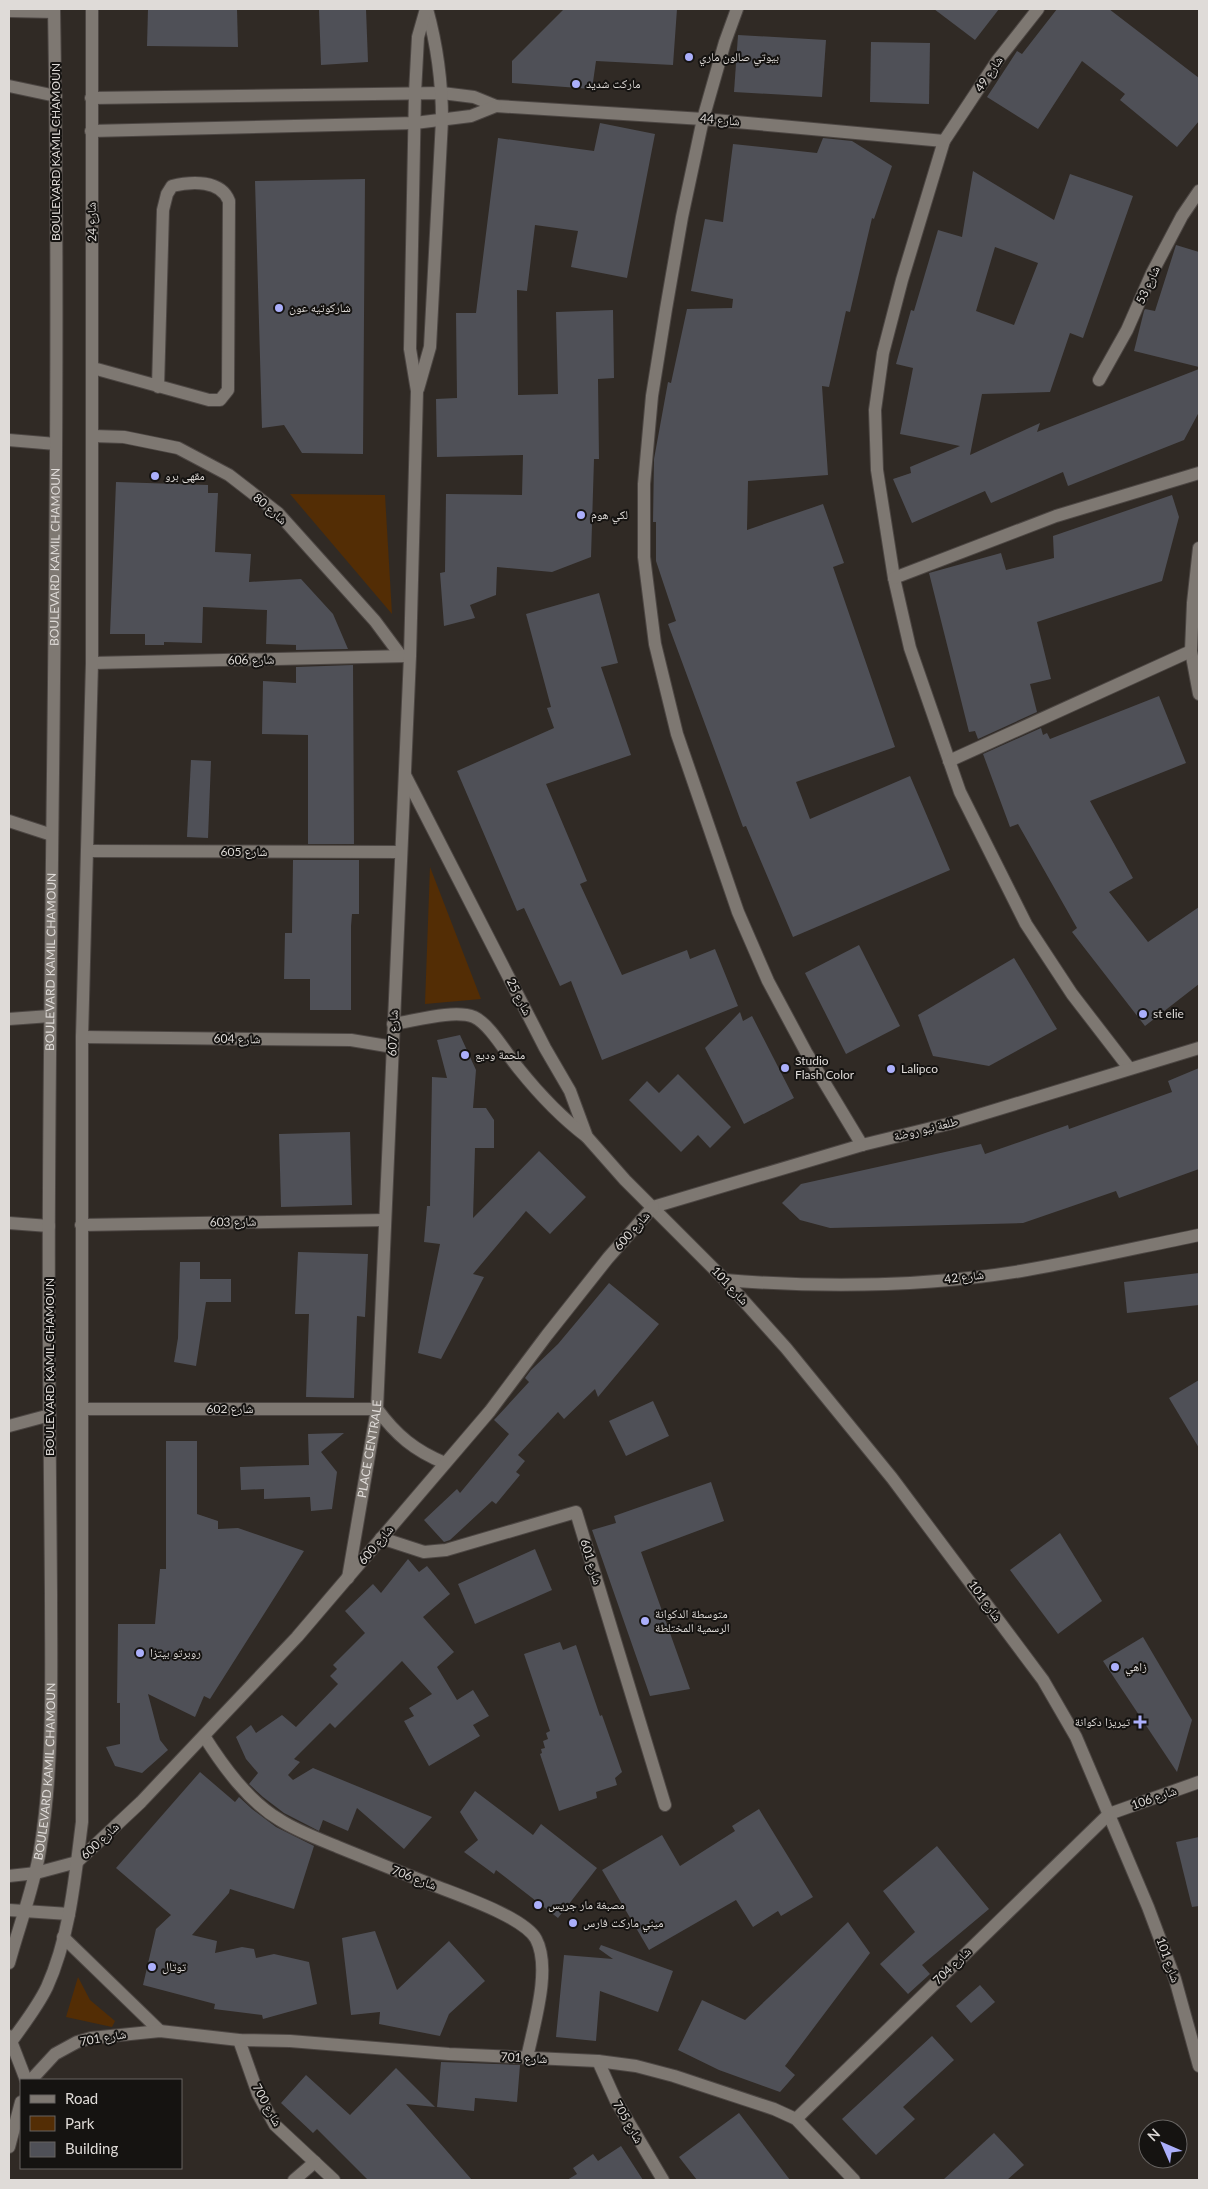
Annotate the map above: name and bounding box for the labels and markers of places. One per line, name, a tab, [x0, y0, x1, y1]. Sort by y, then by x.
place label: بيوتي صالون ماري	[699, 49, 779, 67]
marker: بيوتي صالون ماري	[683, 51, 695, 63]
place label: ماركت شديد	[586, 76, 640, 91]
marker: ماركت شديد	[570, 78, 582, 90]
place label: شاركوتيه عون	[289, 300, 351, 315]
marker: شاركوتيه عون	[273, 302, 285, 314]
place label: مقهى برو	[165, 468, 205, 483]
marker: مقهى برو	[149, 470, 161, 482]
place label: لكي هوم	[591, 507, 628, 525]
marker: لكي هوم	[575, 509, 587, 521]
place label: st elie	[1153, 1006, 1184, 1021]
marker: st elie	[1137, 1008, 1149, 1020]
place label: ملحمة وديع	[475, 1047, 525, 1062]
marker: ملحمة وديع	[459, 1049, 471, 1061]
place label: Studio Flash Color	[795, 1053, 855, 1082]
place label: Lalipco	[901, 1061, 938, 1076]
marker: Studio Flash Color	[779, 1062, 791, 1074]
marker: Lalipco	[885, 1063, 897, 1075]
place label: متوسطة الدكوانة الرسمية المختلطة	[655, 1606, 730, 1635]
marker: متوسطة الدكوانة الرسمية المختلطة	[639, 1615, 651, 1627]
place label: روبرتو بيتزا	[150, 1645, 201, 1660]
marker: روبرتو بيتزا	[134, 1647, 146, 1659]
place label: زاهي	[1125, 1659, 1147, 1677]
marker: زاهي	[1109, 1661, 1121, 1673]
place label: تيريزا دكوانة	[1075, 1714, 1130, 1729]
marker: تيريزا دكوانة	[1134, 1716, 1146, 1728]
place label: مصبغة مار جريس	[548, 1897, 625, 1912]
marker: مصبغة مار جريس	[532, 1899, 544, 1911]
place label: ميني ماركت فارس	[583, 1915, 663, 1933]
marker: ميني ماركت فارس	[567, 1917, 579, 1929]
place label: توتال	[162, 1959, 186, 1974]
marker: توتال	[146, 1961, 158, 1973]

